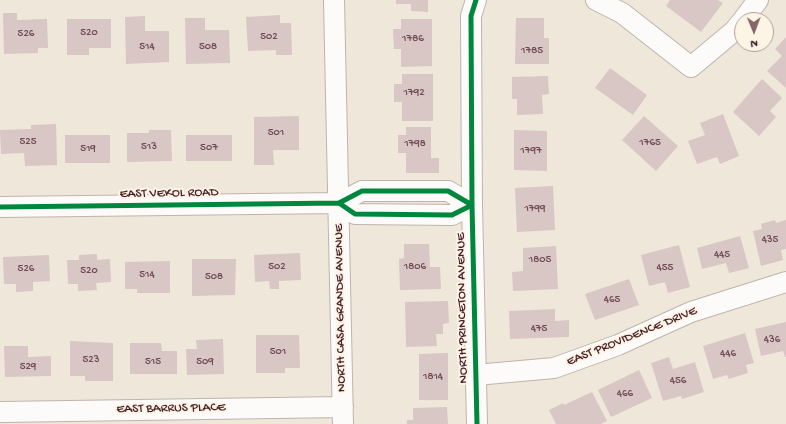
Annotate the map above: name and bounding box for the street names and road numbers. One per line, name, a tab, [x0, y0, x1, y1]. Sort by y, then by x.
street label: EAST VEKOL ROAD	[119, 185, 219, 203]
street label: NORTH CASA GRANDE AVENUE	[332, 224, 350, 392]
street label: NORTH PRINCETON AVENUE	[454, 232, 472, 384]
street label: EAST PROVIDENCE DRIVE	[565, 304, 699, 370]
street label: EAST BARRUS PLACE	[116, 400, 226, 418]

